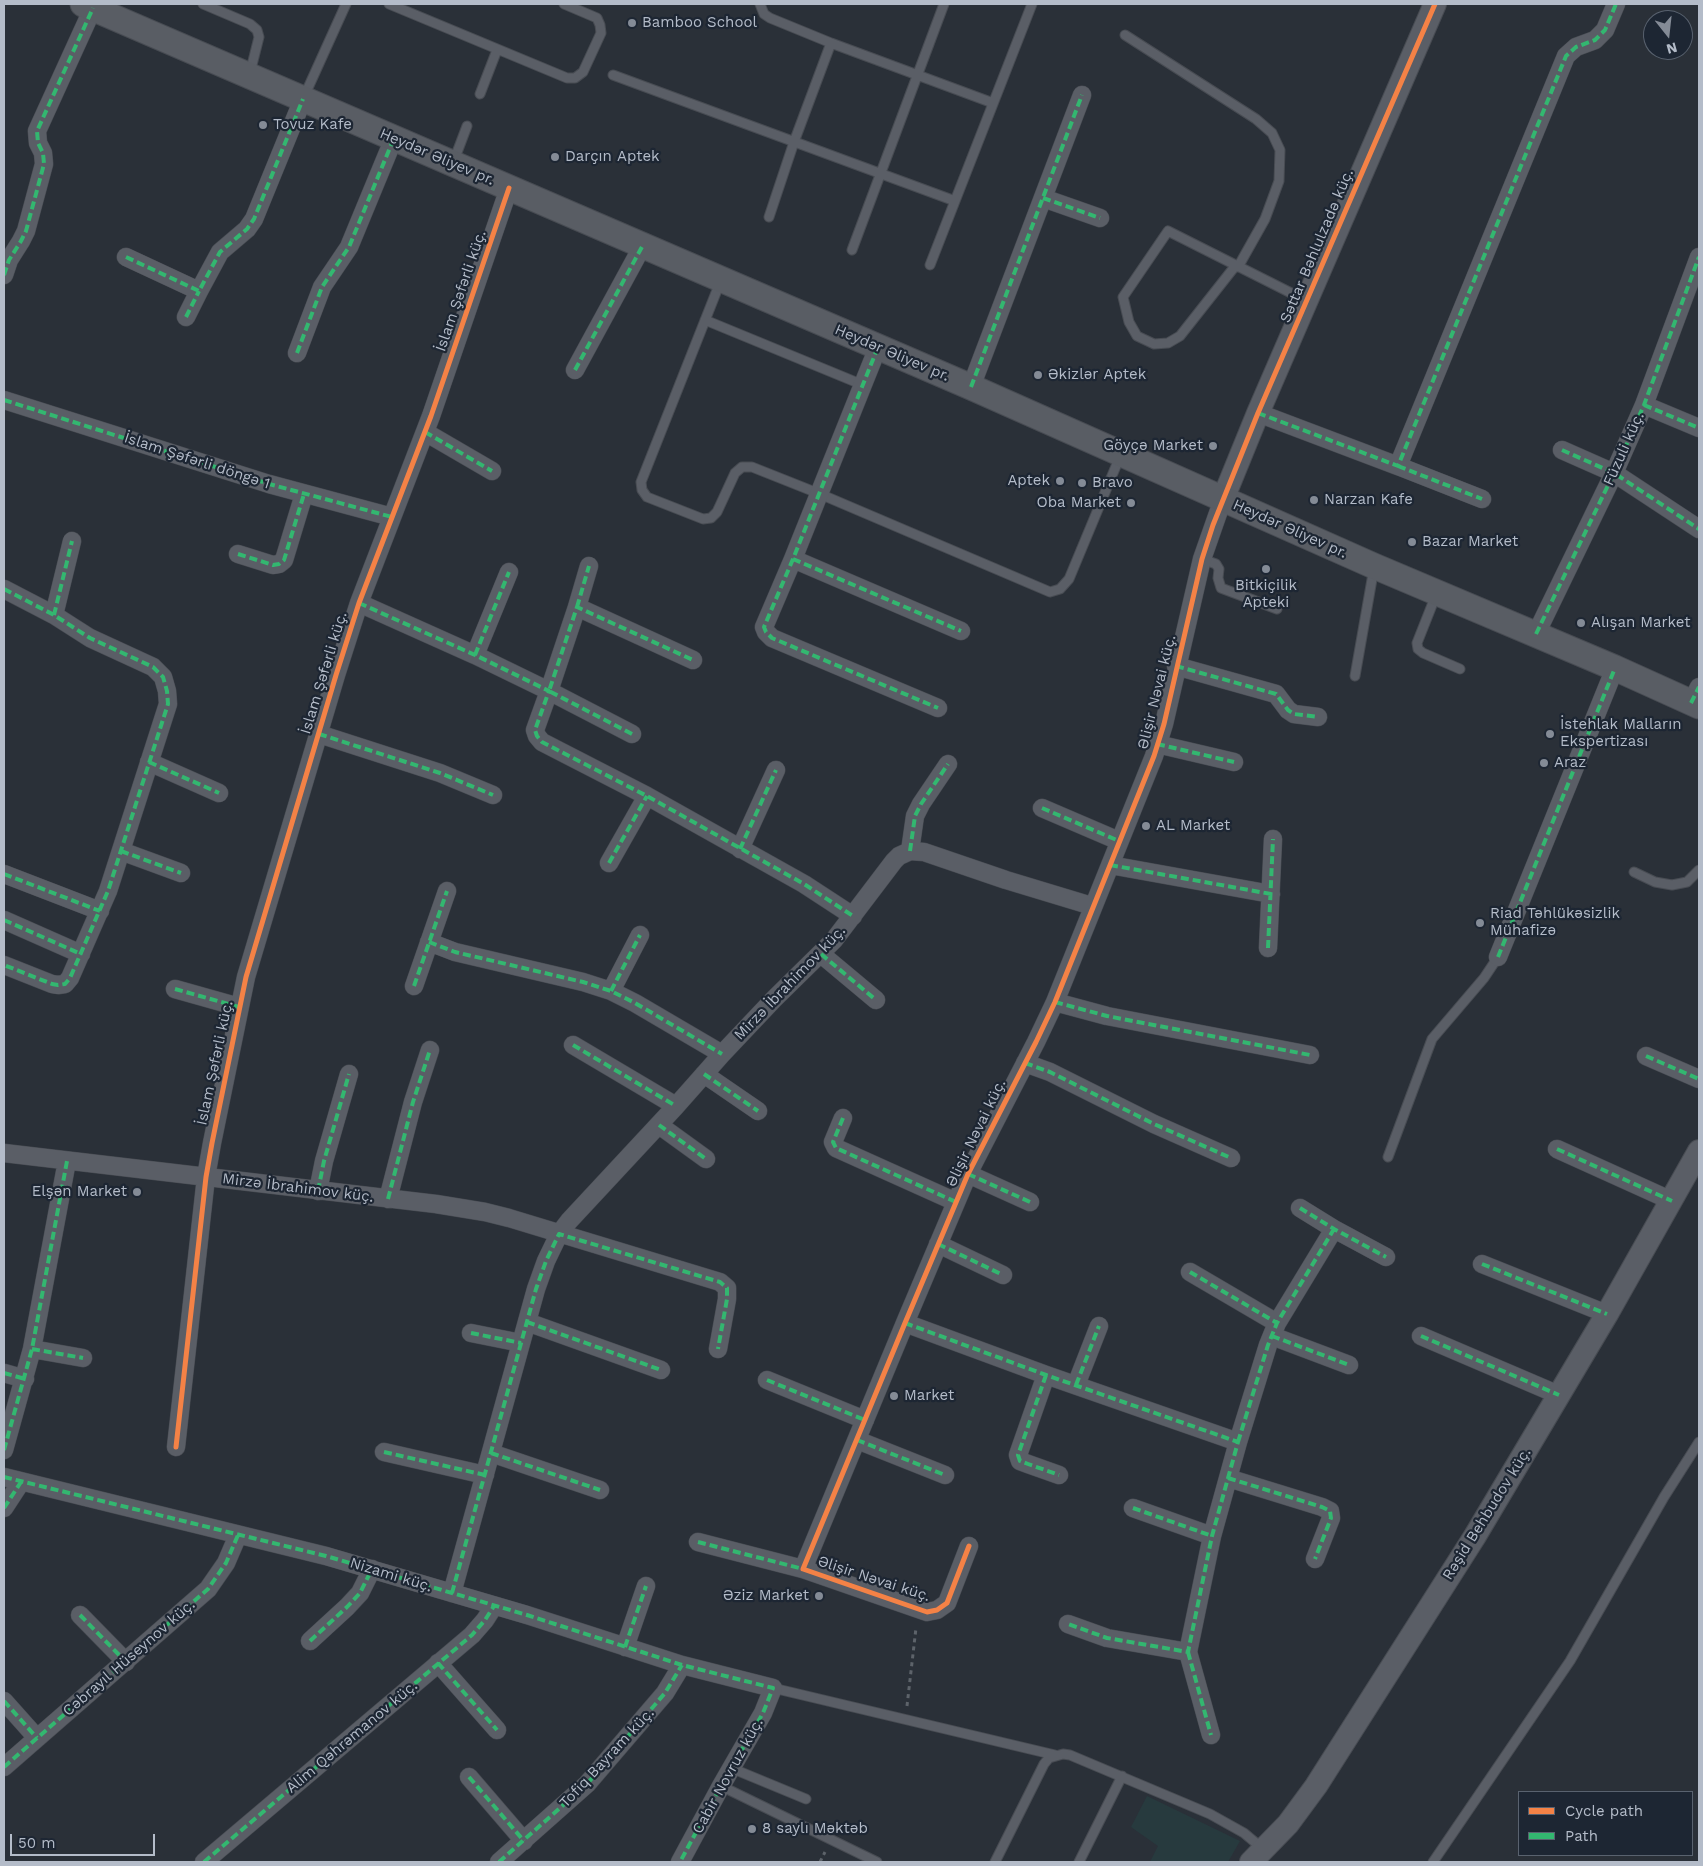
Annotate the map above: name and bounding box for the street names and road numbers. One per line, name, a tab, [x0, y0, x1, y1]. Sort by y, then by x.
street label: Heydər Əliyev pr.	[377, 125, 497, 189]
street label: Səttar Bəhlulzadə küç.	[1276, 166, 1358, 326]
street label: İslam Şəfərli küç.	[432, 228, 490, 354]
street label: Heydər Əliyev pr.	[832, 321, 952, 385]
street label: Füzuli küç.	[1600, 409, 1648, 489]
street label: İslam Şəfərli döngə 1	[122, 429, 272, 493]
street label: Heydər Əliyev pr.	[1230, 496, 1350, 562]
street label: İslam Şəfərli küç.	[297, 610, 351, 736]
street label: Əlişir Nəvai küç.	[1134, 633, 1180, 751]
street label: Mirzə İbrahimov küç.	[731, 922, 849, 1044]
street label: İslam Şəfərli küç.	[193, 999, 237, 1127]
street label: Əlişir Nəvai küç.	[942, 1076, 1010, 1190]
street label: Mirzə İbrahimov küç.	[221, 1170, 375, 1206]
street label: Rəşid Behbudov küç.	[1439, 1445, 1535, 1583]
street label: Əlişir Nəvai küç.	[815, 1552, 933, 1606]
street label: Nizami küç.	[348, 1554, 434, 1596]
street label: Cəbrayıl Hüseynov küç.	[59, 1596, 199, 1720]
street label: Alim Qəhrəmanov küç.	[283, 1677, 421, 1797]
street label: Tofiq Bayram küç.	[556, 1704, 658, 1812]
street label: Cabir Novruz küç.	[689, 1715, 767, 1837]

